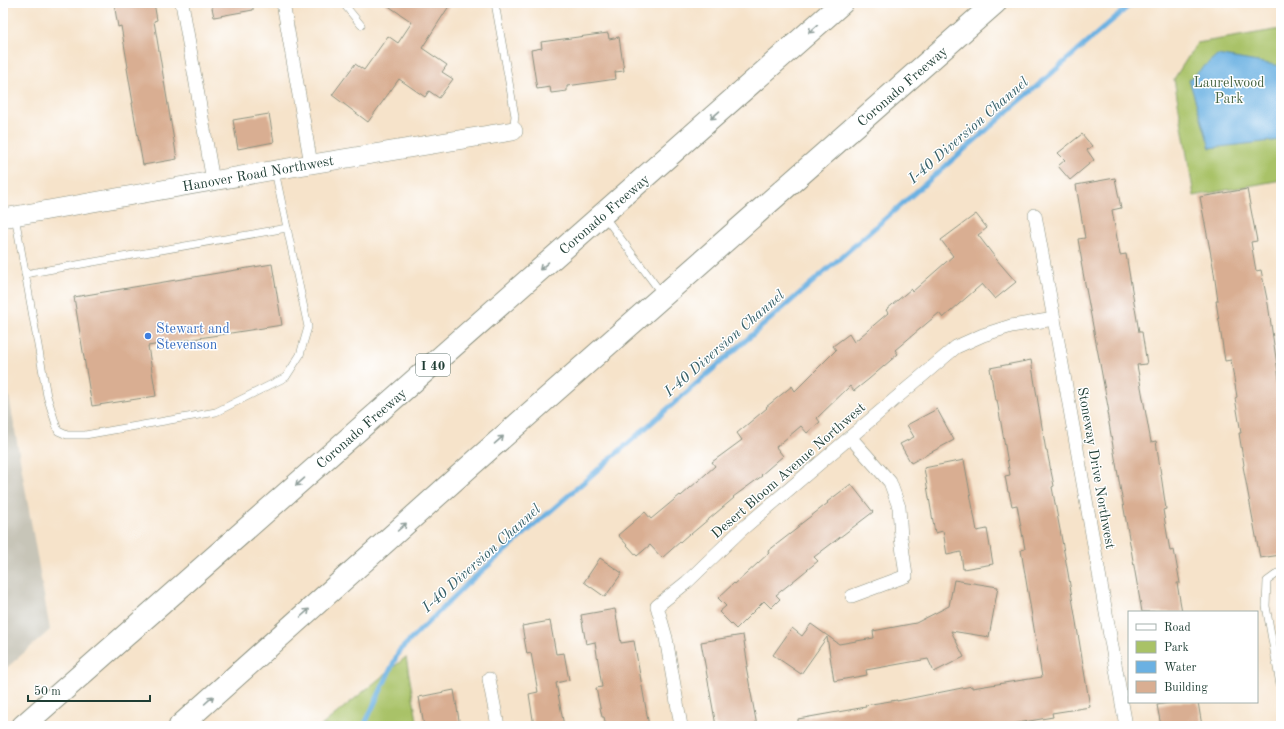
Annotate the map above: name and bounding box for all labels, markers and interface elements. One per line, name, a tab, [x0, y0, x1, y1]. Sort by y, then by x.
one-way arrow	[807, 24, 818, 33]
street label: Coronado Freeway	[855, 44, 951, 130]
water label: I-40 Diversion Channel	[905, 75, 1032, 188]
park label: Laurelwood Park	[1193, 76, 1265, 106]
one-way arrow	[711, 110, 721, 119]
street label: Hanover Road Northwest	[181, 154, 335, 194]
street label: Coronado Freeway	[557, 172, 653, 258]
one-way arrow	[539, 261, 550, 270]
water label: I-40 Diversion Channel	[661, 288, 788, 401]
place label: Stewart and Stevenson	[156, 322, 230, 352]
marker: Stewart and Stevenson	[143, 331, 153, 341]
road number: I 40	[416, 354, 450, 376]
street label: Coronado Freeway	[314, 386, 410, 472]
street label: Stoneway Drive Northwest	[1075, 386, 1117, 550]
street label: Desert Bloom Avenue Northwest	[709, 400, 868, 541]
one-way arrow	[494, 436, 504, 445]
one-way arrow	[295, 477, 305, 486]
water label: I-40 Diversion Channel	[419, 502, 545, 617]
one-way arrow	[397, 522, 408, 531]
one-way arrow	[300, 609, 311, 618]
legend	[1128, 611, 1258, 703]
text: Road	[1164, 622, 1191, 634]
text: Park	[1164, 642, 1189, 654]
text: Water	[1164, 662, 1197, 674]
scale bar	[28, 677, 150, 703]
text: Building	[1164, 682, 1208, 694]
text: 50 m	[34, 685, 61, 698]
one-way arrow	[203, 696, 213, 705]

